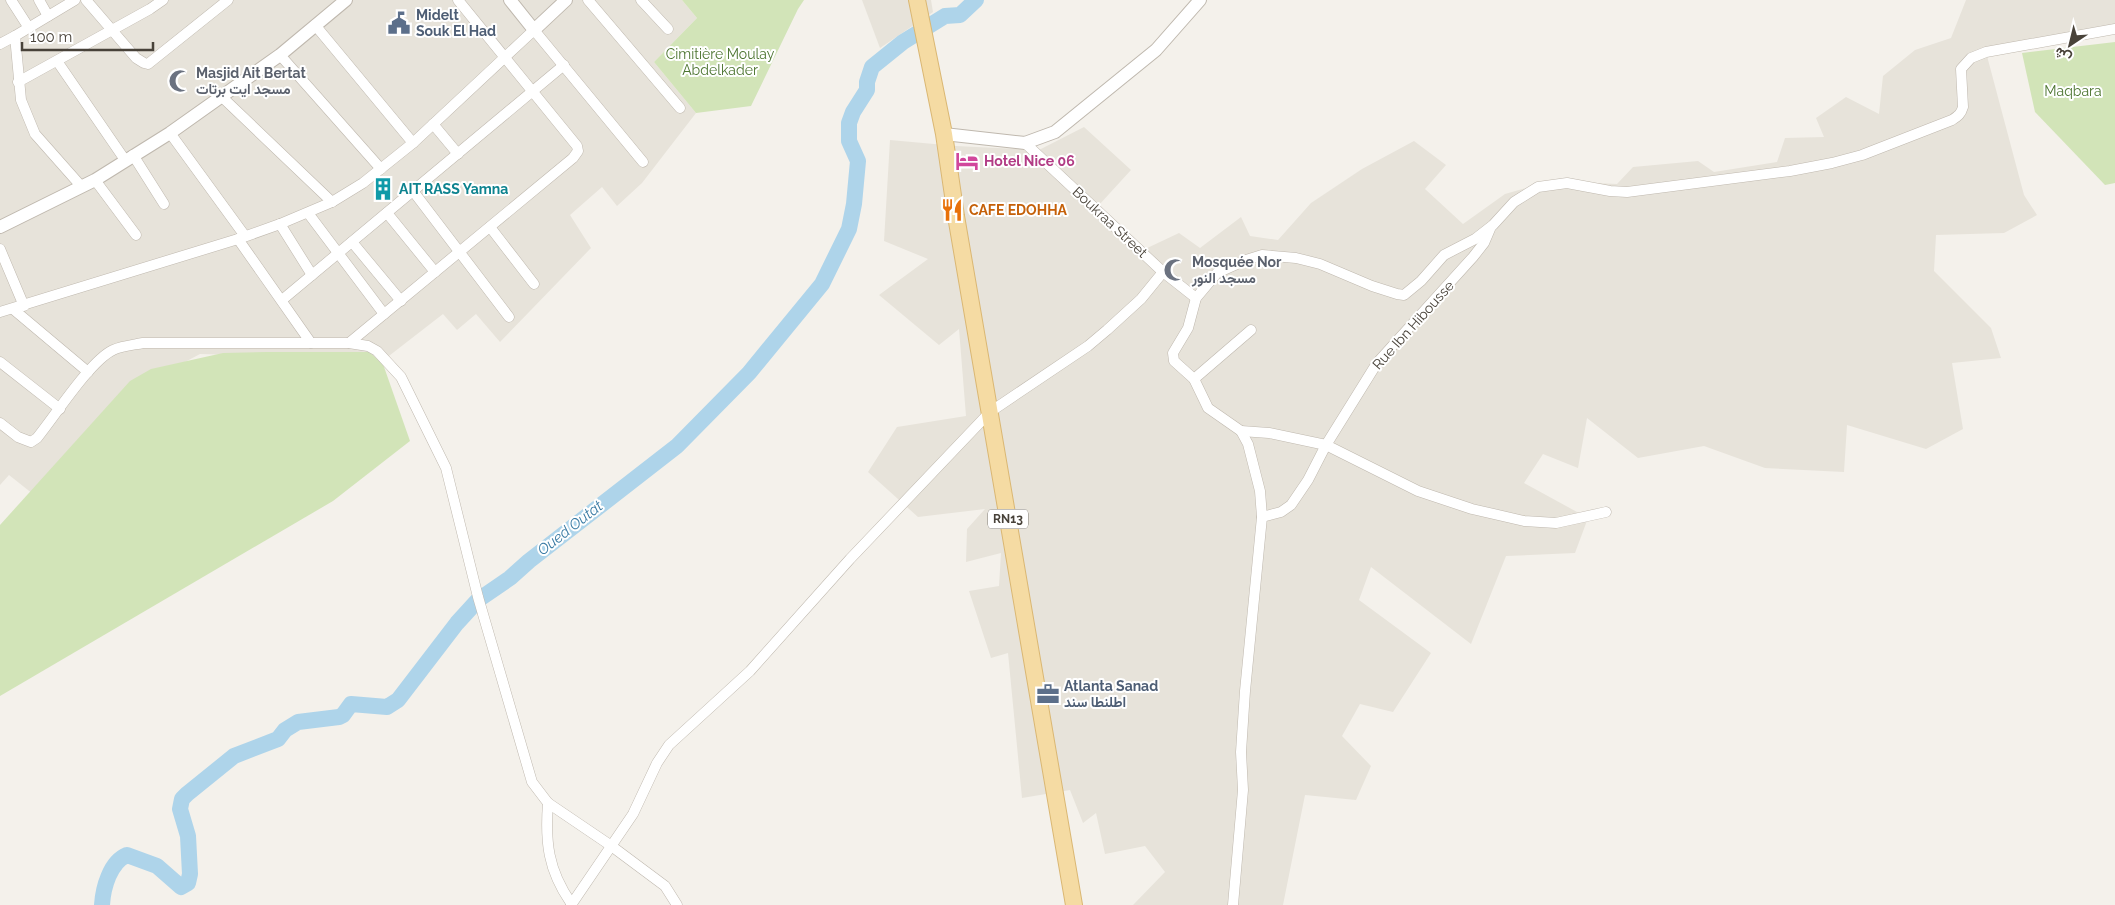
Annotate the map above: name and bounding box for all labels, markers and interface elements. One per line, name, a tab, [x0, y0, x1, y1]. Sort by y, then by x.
place label: Midelt Souk El Had	[416, 7, 496, 39]
public building icon: Midelt Souk El Had	[386, 10, 412, 36]
scale bar	[22, 20, 154, 52]
north arrow	[2045, 20, 2095, 70]
text: 100 m	[30, 28, 72, 46]
text: ش	[2051, 43, 2075, 67]
park label: Cimitière Moulay Abdelkader	[666, 46, 775, 78]
place label: Masjid Ait Bertat مسجد ايت برتات	[196, 65, 307, 98]
mosque icon: Masjid Ait Bertat مسجد ايت برتات	[167, 68, 193, 94]
park label: Maqbara	[2044, 83, 2102, 99]
hotel icon: Hotel Nice 06	[954, 148, 980, 174]
place label: Hotel Nice 06	[984, 153, 1075, 169]
building icon: AIT RASS Yamna	[370, 176, 396, 202]
place label: AIT RASS Yamna	[399, 181, 508, 197]
street label: Boukraa Street	[1069, 183, 1151, 261]
restaurant icon: CAFE EDOHHA	[939, 197, 965, 223]
place label: CAFE EDOHHA	[969, 202, 1068, 218]
place label: Mosquée Nor مسجد النور	[1191, 254, 1282, 287]
mosque icon: Mosquée Nor مسجد النور	[1162, 257, 1188, 283]
street label: Rue Ibn Hibousse	[1369, 278, 1457, 372]
water label: Oued Outat	[534, 497, 606, 559]
road number: RN13	[988, 509, 1028, 528]
place label: Atlanta Sanad اطلنطا سند	[1064, 678, 1158, 710]
office icon: Atlanta Sanad اطلنطا سند	[1035, 681, 1061, 707]

